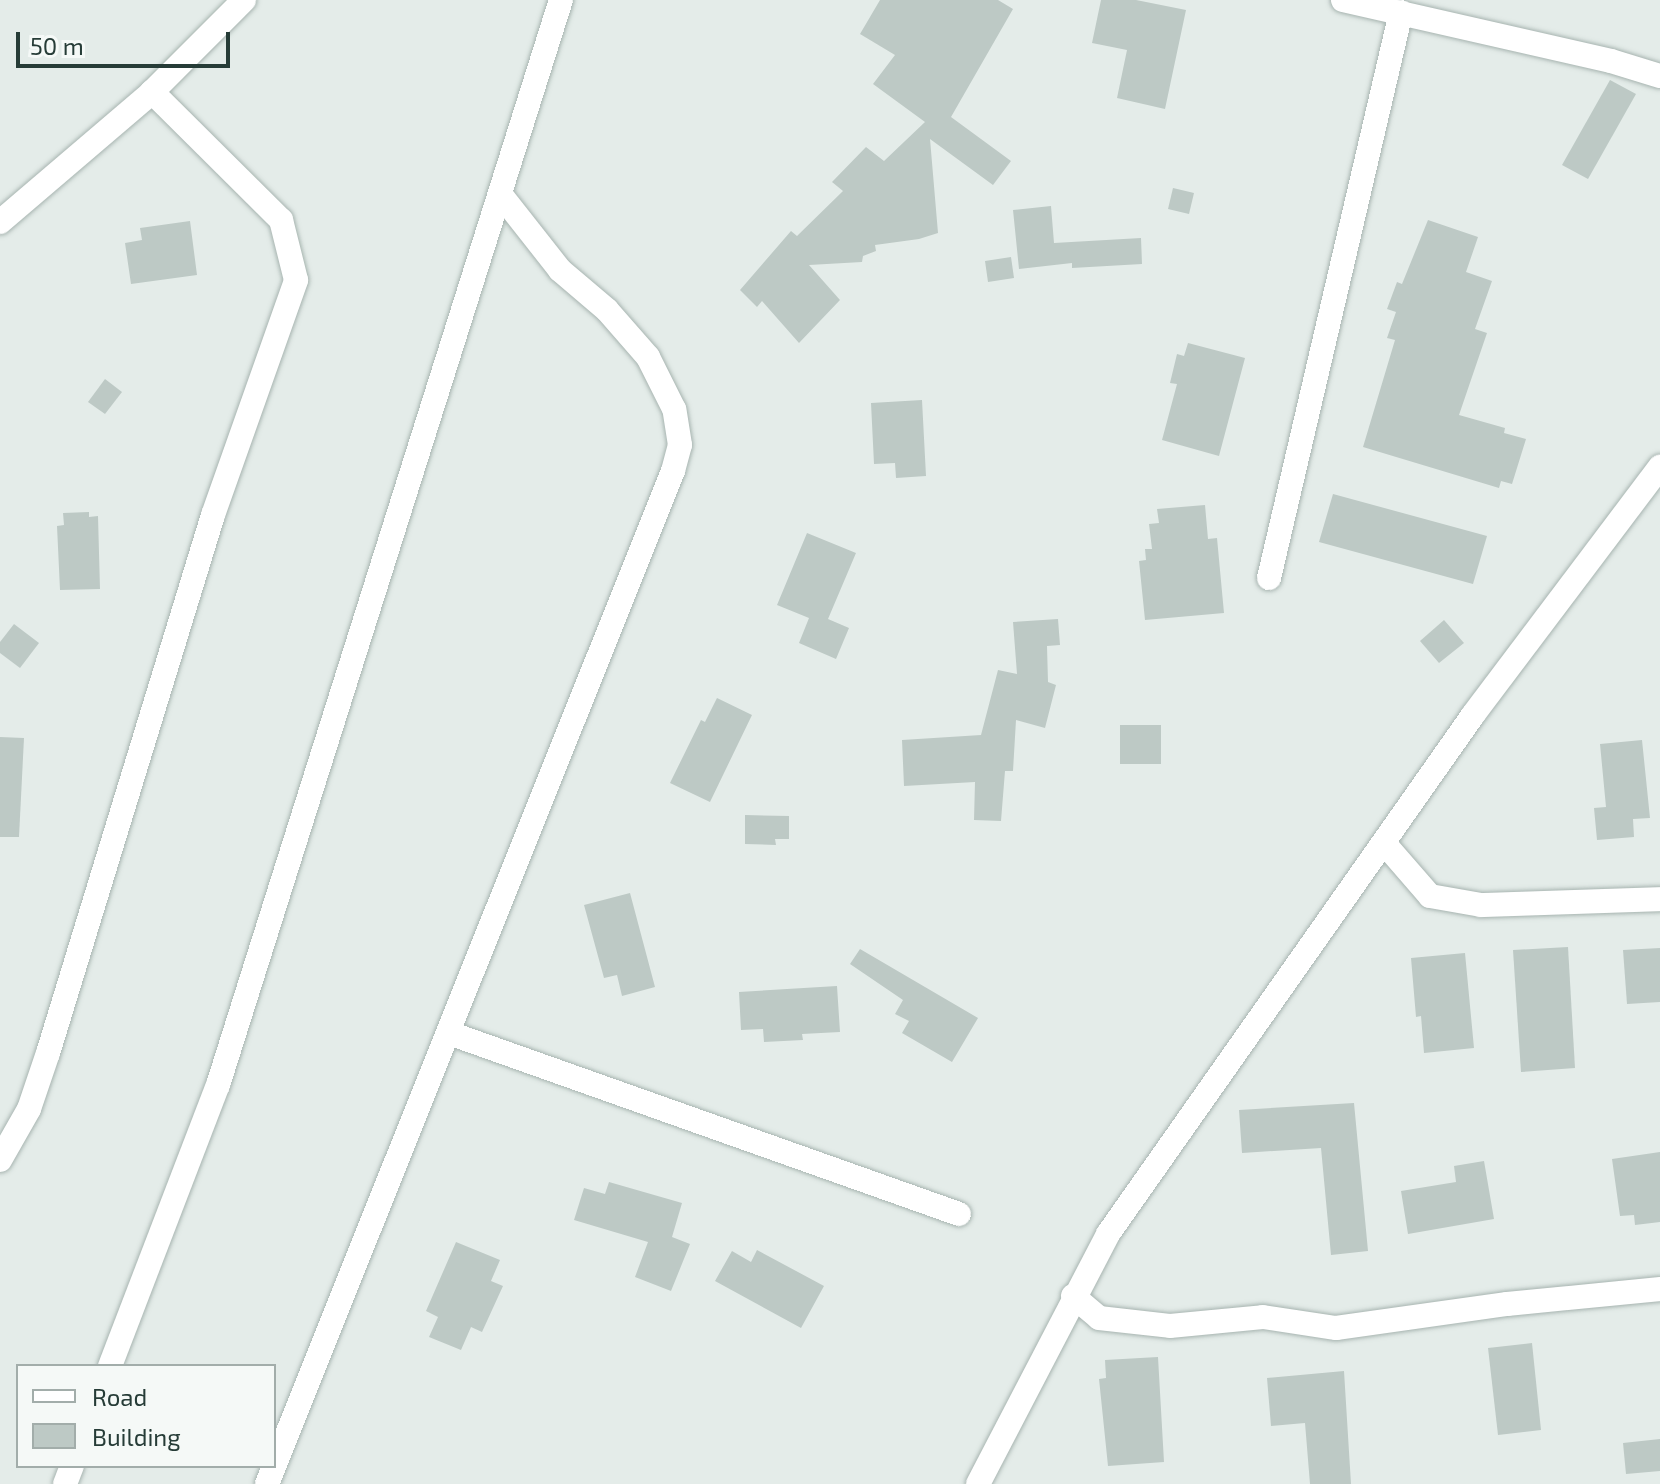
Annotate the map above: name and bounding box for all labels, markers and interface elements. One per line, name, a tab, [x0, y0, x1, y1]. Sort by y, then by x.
scale bar	[20, 16, 234, 66]
text: 50 m	[30, 31, 84, 60]
legend	[16, 1364, 276, 1468]
text: Road	[92, 1382, 147, 1411]
text: Building	[92, 1422, 181, 1451]

